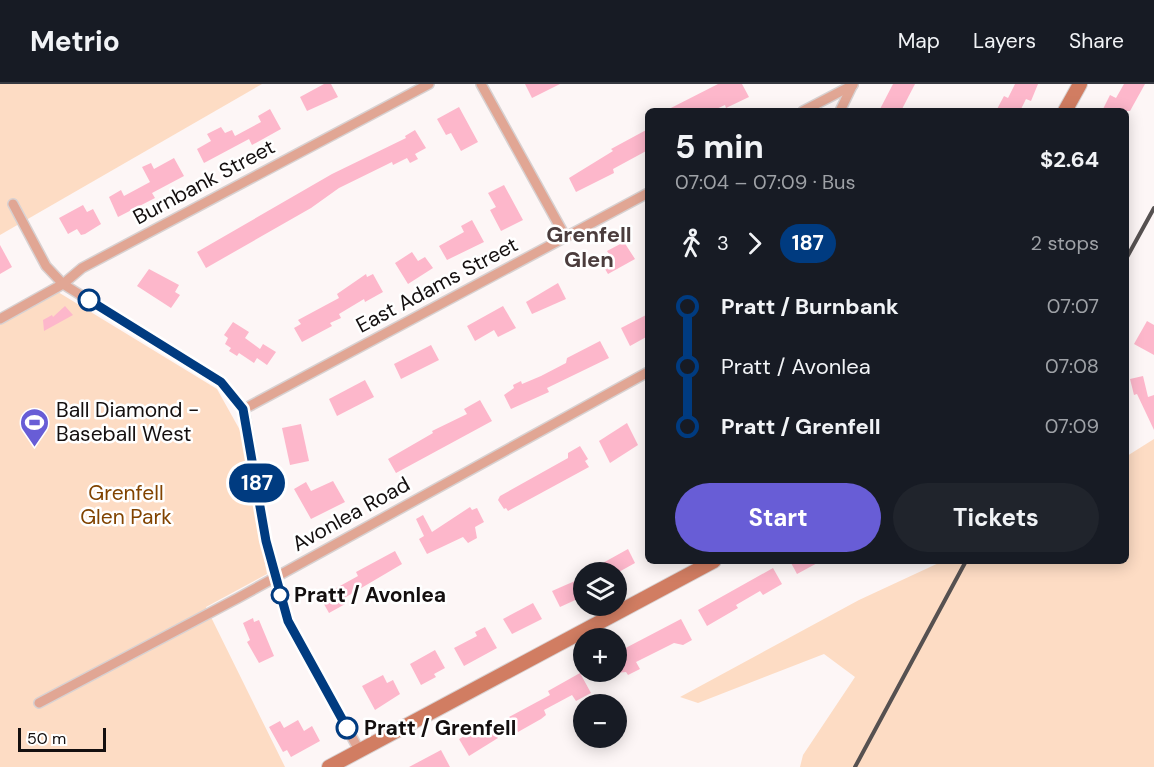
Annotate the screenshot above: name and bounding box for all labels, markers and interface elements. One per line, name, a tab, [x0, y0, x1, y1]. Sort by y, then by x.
text: Metrio	[30, 23, 120, 60]
text: Map	[898, 27, 940, 55]
text: Layers	[973, 27, 1036, 55]
text: Share	[1069, 27, 1124, 55]
text: 5 min	[675, 125, 764, 168]
street label: Burnbank Street	[128, 133, 280, 231]
text: $2.64	[1040, 145, 1099, 174]
text: 07:04 – 07:09 · Bus	[675, 169, 855, 195]
district label: Grenfell Glen	[546, 220, 632, 274]
icon: walk	[675, 227, 708, 260]
icon: forward	[738, 227, 771, 260]
text: 187	[792, 229, 824, 257]
street label: East Adams Street	[351, 230, 523, 340]
text: 3	[717, 230, 729, 256]
text: 2 stops	[1031, 230, 1099, 256]
unlabelled marker	[78, 289, 100, 311]
text: Pratt / Burnbank	[721, 292, 899, 321]
text: 07:07	[1047, 293, 1099, 319]
text: Pratt / Avonlea	[721, 352, 871, 381]
text: 07:08	[1045, 353, 1099, 379]
place label: Ball Diamond - Baseball West	[56, 396, 199, 448]
sports icon: Ball Diamond - Baseball West	[19, 406, 51, 448]
text: Pratt / Grenfell	[721, 412, 881, 441]
text: 07:09	[1045, 413, 1099, 439]
line badge: 187	[222, 464, 292, 502]
text: 187	[241, 469, 273, 497]
street label: Avonlea Road	[287, 470, 415, 558]
park label: Grenfell Glen Park	[80, 479, 172, 531]
button: Start	[675, 483, 881, 552]
button: Tickets	[893, 483, 1099, 552]
map controls	[573, 562, 627, 748]
button: layers	[573, 562, 627, 616]
place label: Pratt / Avonlea	[294, 581, 446, 609]
marker: Pratt / Avonlea	[271, 586, 289, 604]
button: +	[573, 628, 627, 682]
button: −	[573, 694, 627, 748]
place label: Pratt / Grenfell	[364, 714, 516, 742]
marker: Pratt / Grenfell	[336, 717, 358, 739]
scale bar	[18, 725, 106, 752]
text: 50 m	[27, 728, 66, 749]

